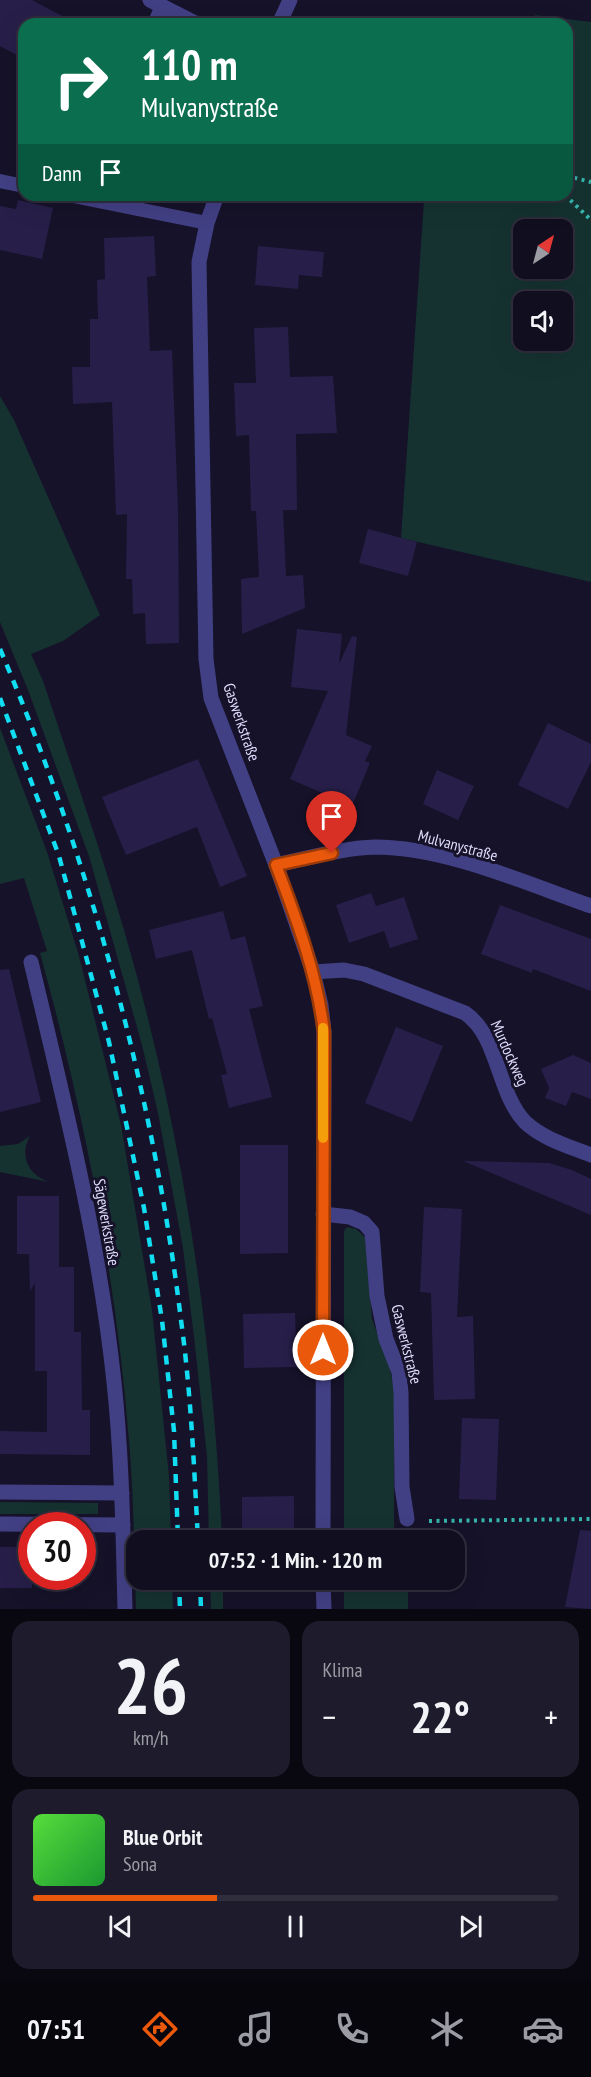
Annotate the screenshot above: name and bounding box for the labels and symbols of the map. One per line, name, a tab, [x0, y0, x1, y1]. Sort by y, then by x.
north arrow	[513, 219, 573, 279]
street label: Gaswerkstraße	[219, 680, 265, 764]
pin	[306, 791, 357, 853]
street label: Mulvanystraße	[416, 825, 500, 865]
street label: Murdockweg	[487, 1017, 533, 1089]
street label: Sägewerkstraße	[89, 1177, 125, 1267]
street label: Gaswerkstraße	[387, 1302, 427, 1386]
position arrow	[291, 1318, 355, 1382]
speed limit sign: 30	[18, 1512, 96, 1590]

